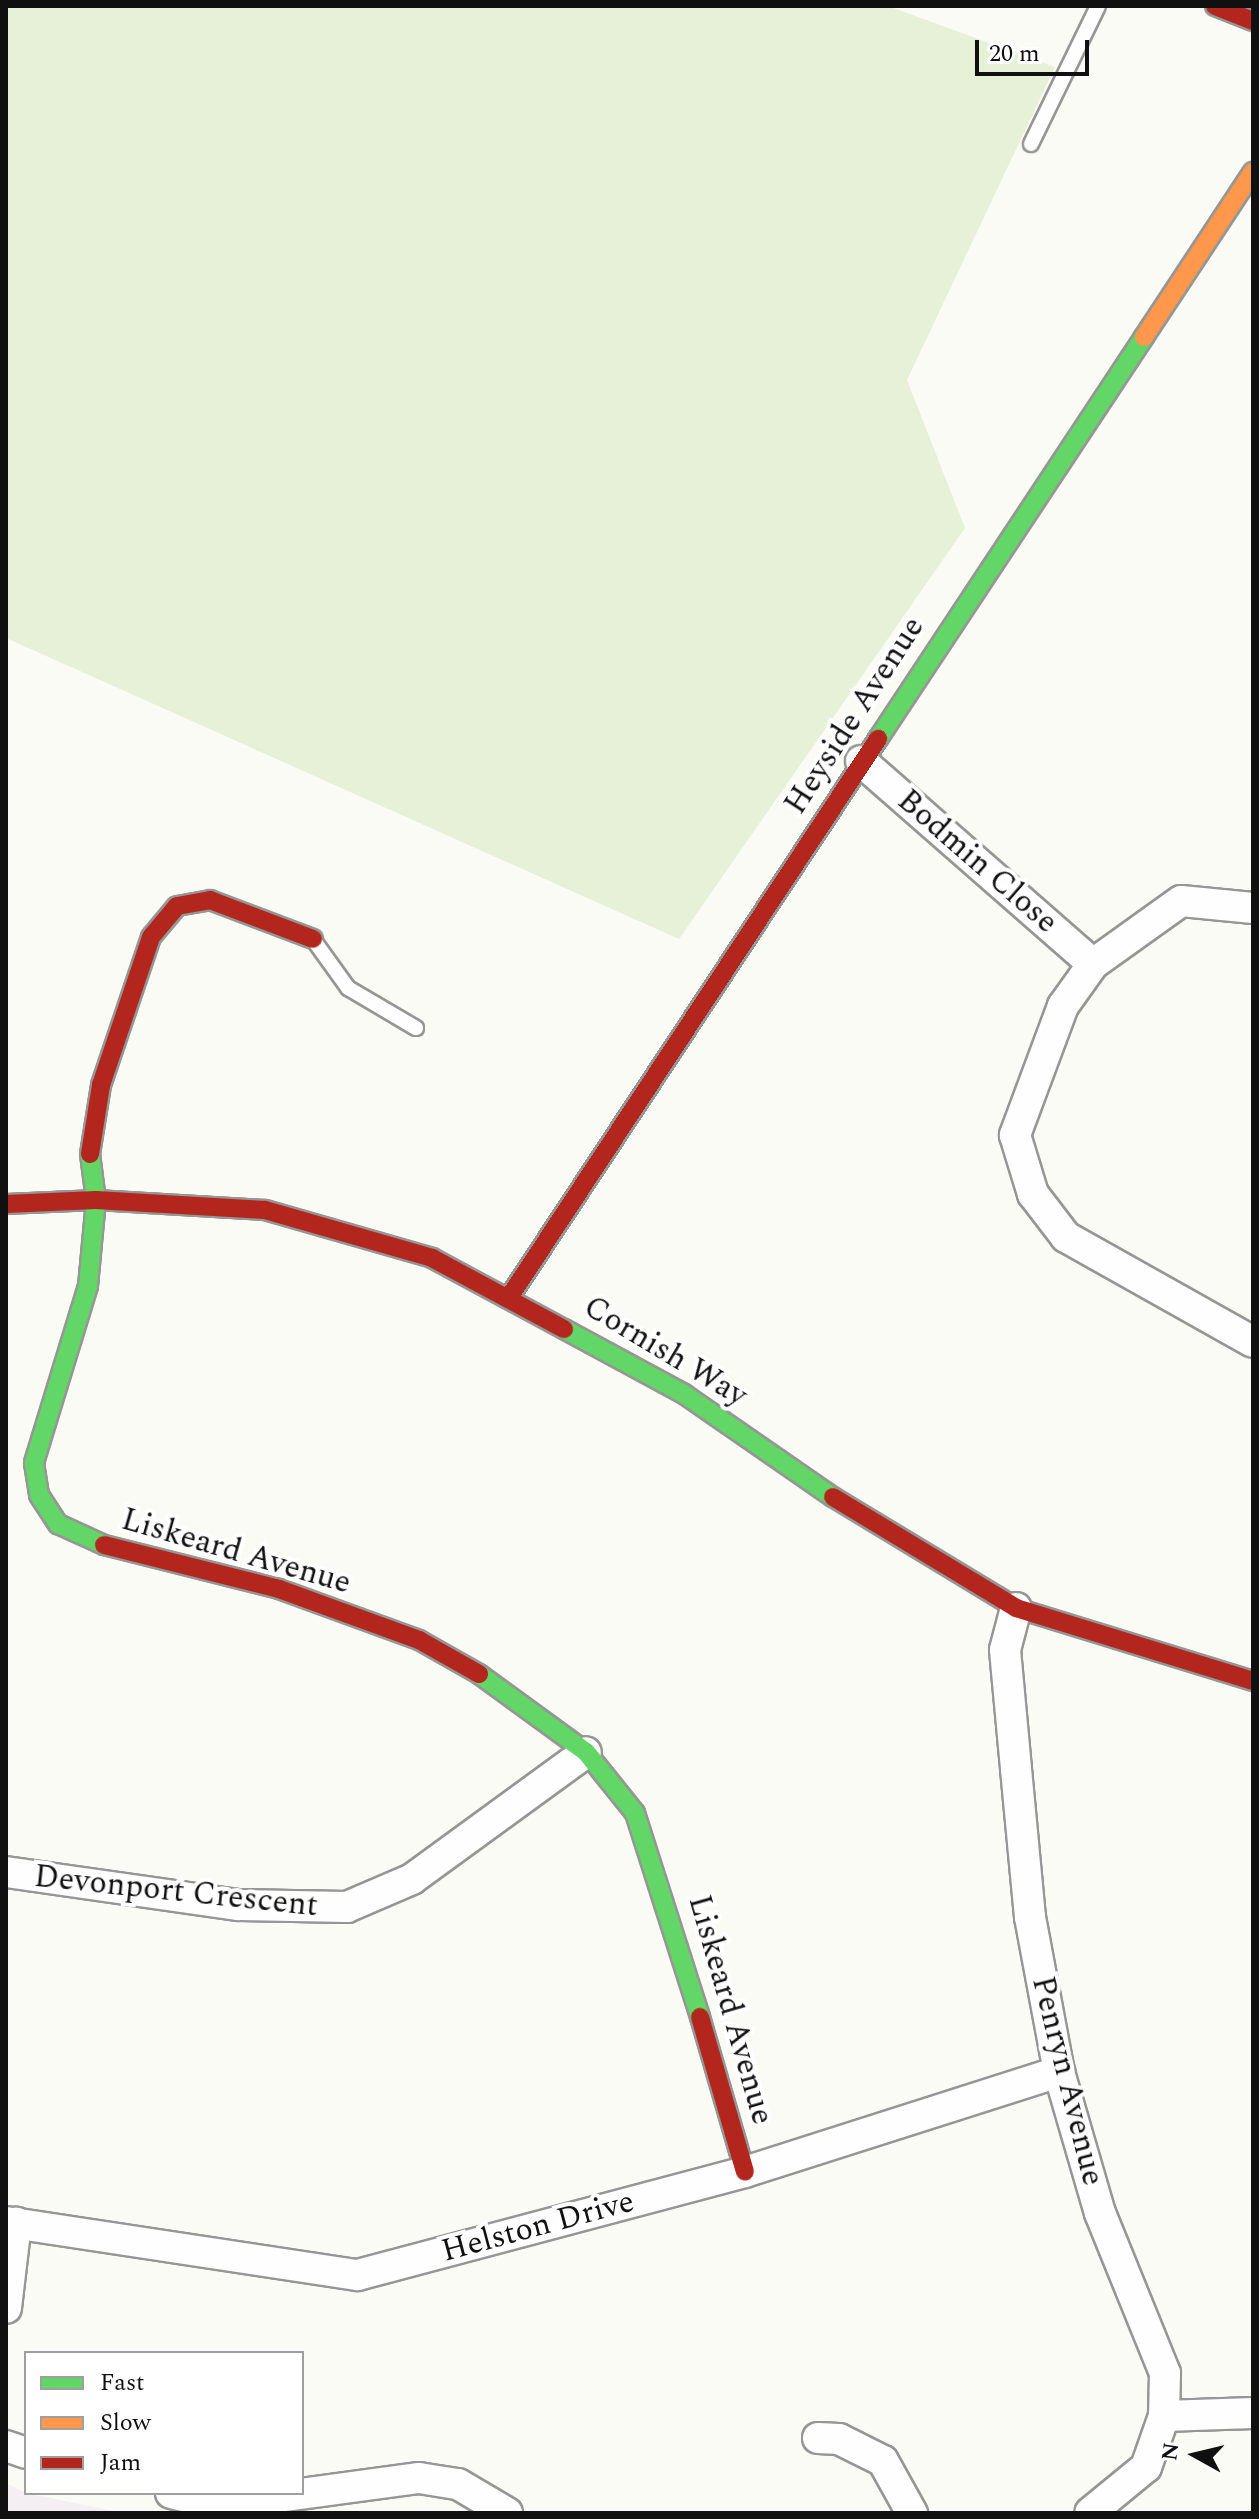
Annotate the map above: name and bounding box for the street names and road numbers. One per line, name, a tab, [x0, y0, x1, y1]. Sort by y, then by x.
street label: Heyside Avenue	[777, 610, 933, 822]
street label: Bodmin Close	[889, 782, 1065, 942]
street label: Cornish Way	[576, 1288, 754, 1416]
street label: Liskeard Avenue	[117, 1501, 355, 1603]
street label: Devonport Crescent	[32, 1858, 320, 1926]
street label: Liskeard Avenue	[679, 1891, 781, 2129]
street label: Penryn Avenue	[1022, 1972, 1112, 2190]
street label: Helston Drive	[437, 2183, 639, 2271]

